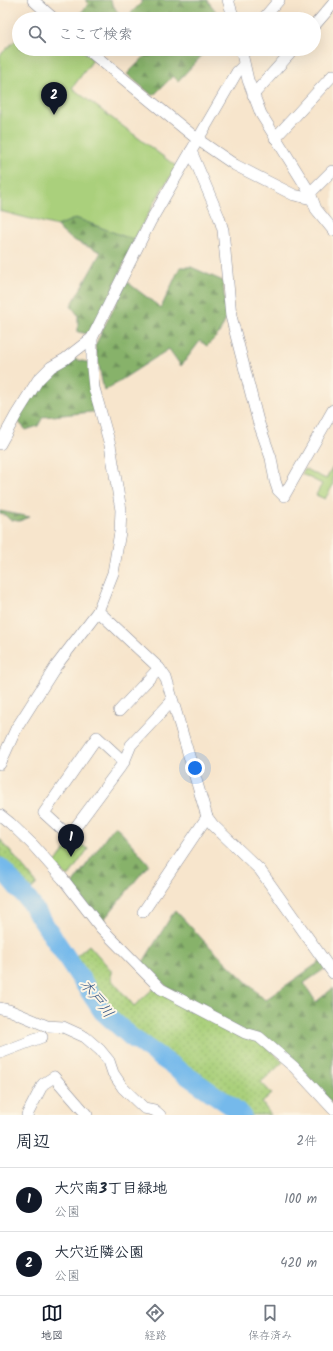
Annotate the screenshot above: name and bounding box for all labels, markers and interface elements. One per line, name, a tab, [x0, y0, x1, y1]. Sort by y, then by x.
search box	[12, 12, 321, 56]
icon: search	[26, 23, 48, 45]
text: ここで検索	[58, 23, 133, 47]
pin: 2	[41, 82, 67, 115]
your location	[185, 758, 205, 778]
pin: 1	[58, 824, 84, 857]
water label: 木戸川	[73, 974, 119, 1024]
text: 周辺	[16, 1129, 50, 1156]
text: 2件	[296, 1131, 317, 1152]
text: 大穴南3丁目緑地	[54, 1177, 167, 1201]
text: 1	[27, 1189, 31, 1210]
text: 100 m	[284, 1189, 317, 1210]
text: 公園	[54, 1202, 80, 1223]
text: 大穴近隣公園	[54, 1241, 144, 1265]
text: 2	[25, 1253, 33, 1274]
text: 420 m	[280, 1253, 317, 1274]
text: 公園	[54, 1266, 80, 1287]
tab: 地図	[41, 1302, 63, 1345]
tab: 経路	[144, 1302, 166, 1345]
tab: 保存済み	[248, 1302, 292, 1345]

